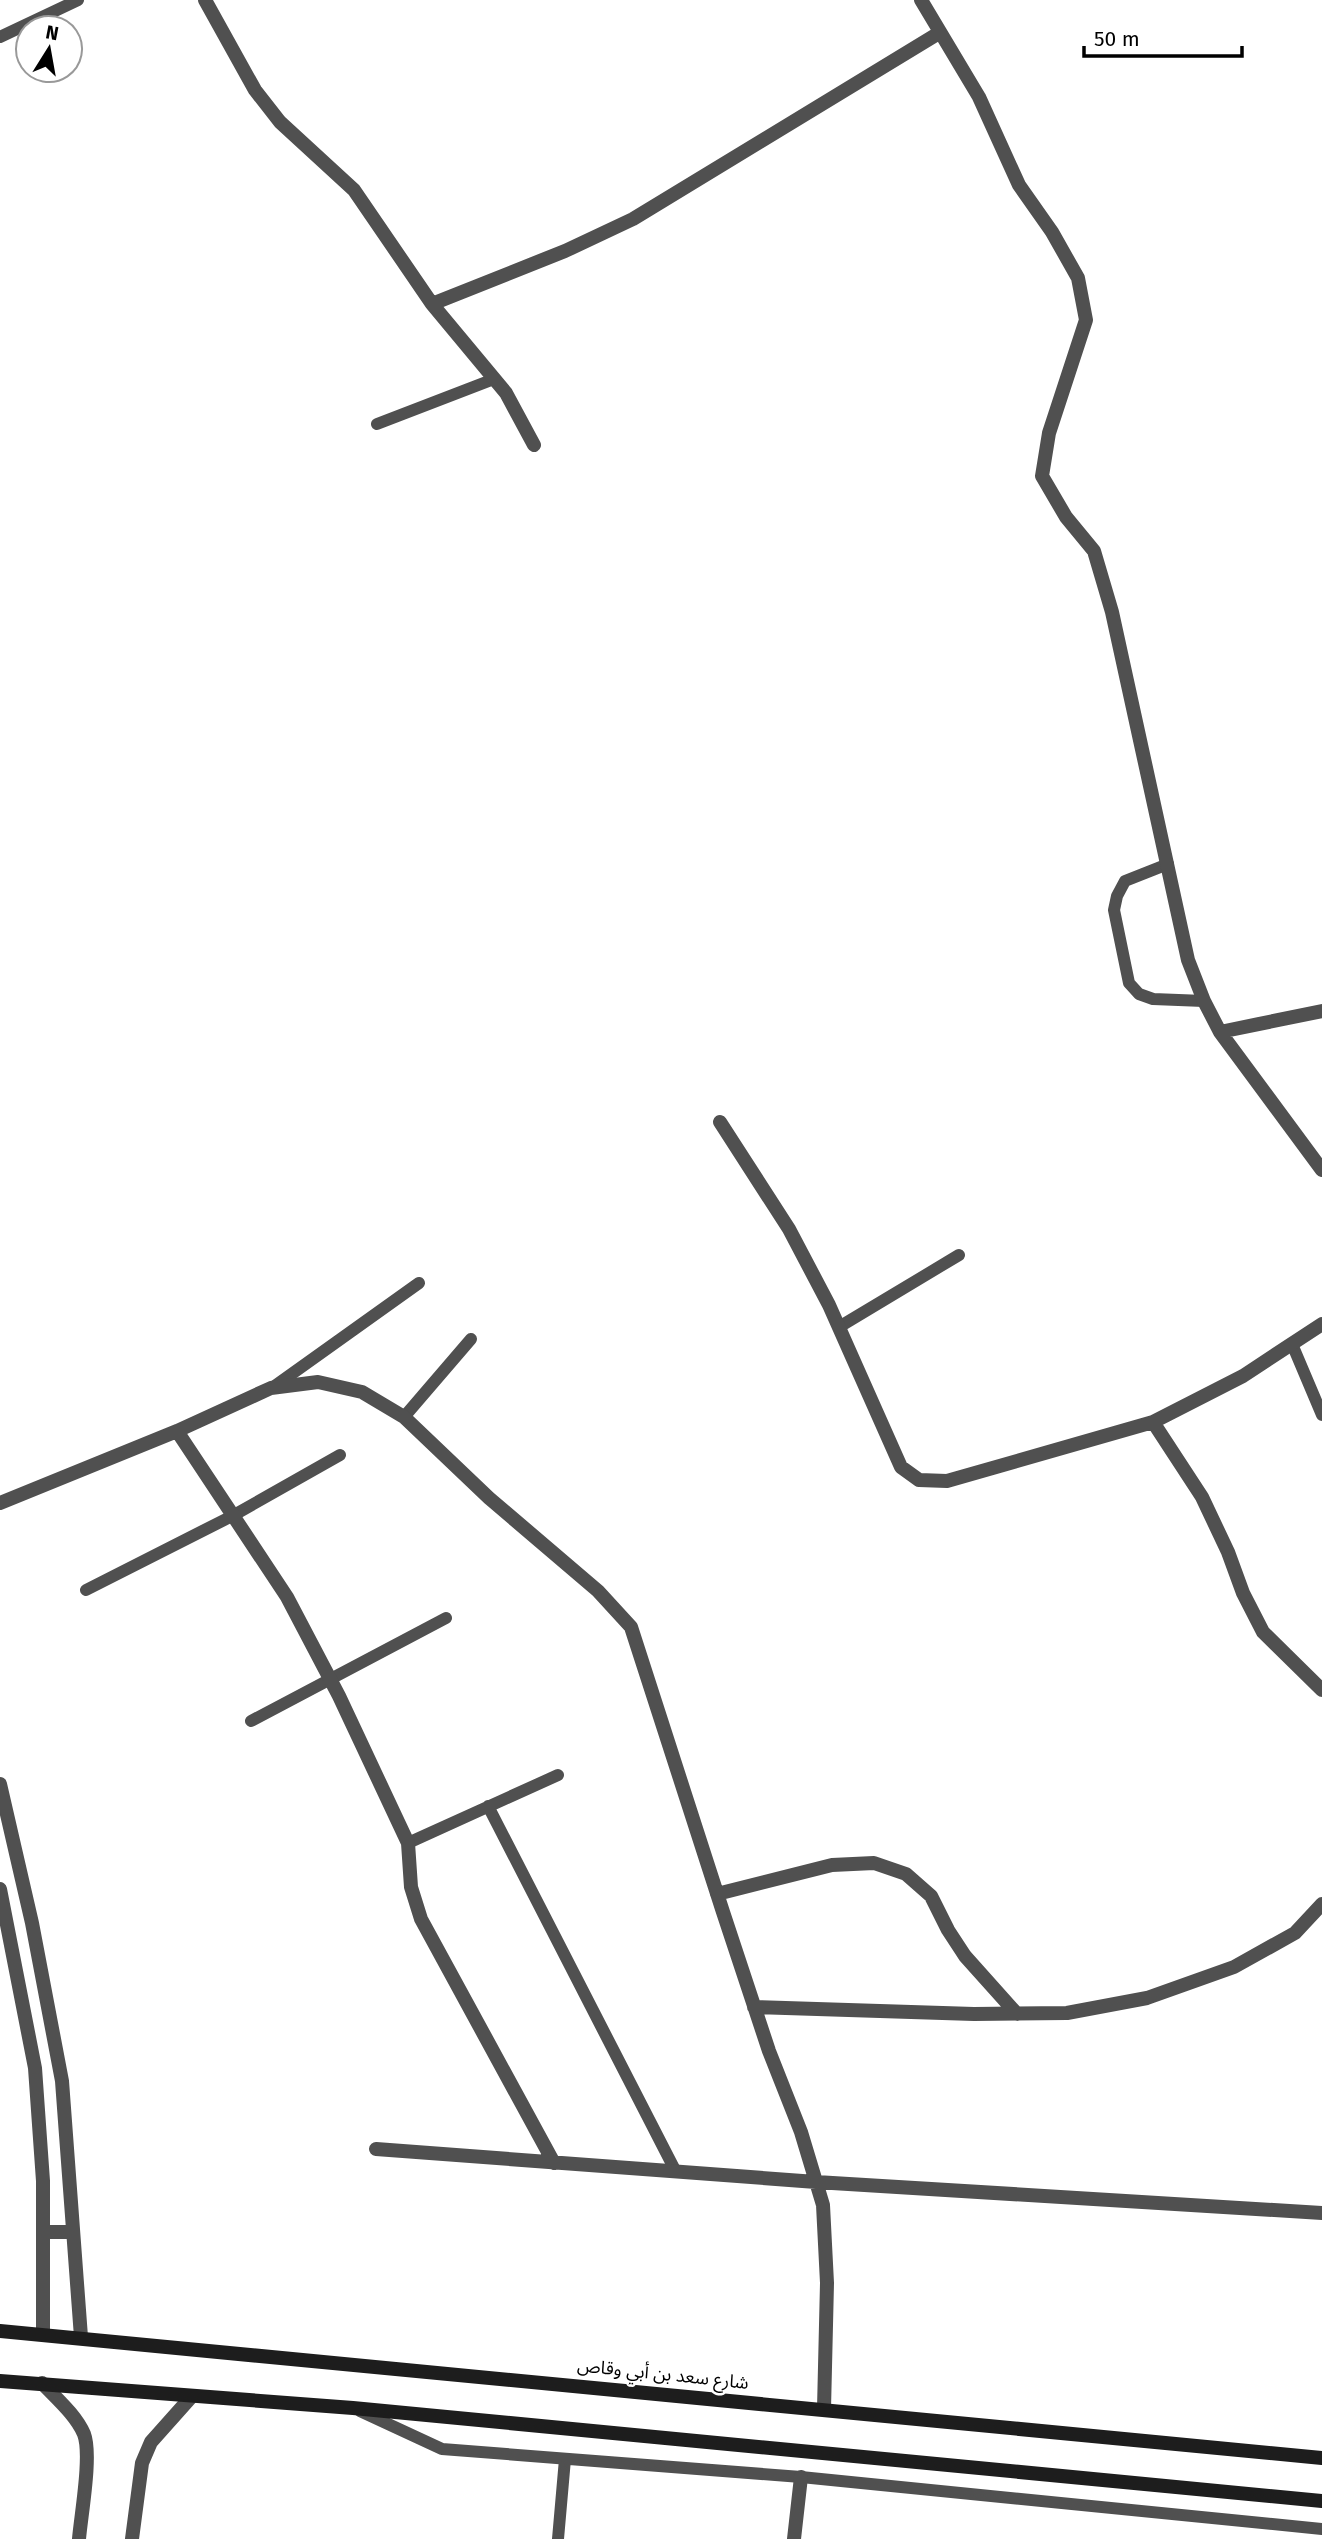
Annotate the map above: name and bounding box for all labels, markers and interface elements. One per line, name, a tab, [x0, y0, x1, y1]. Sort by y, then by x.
north arrow	[14, 14, 84, 84]
scale bar	[1084, 14, 1242, 58]
text: N	[44, 20, 61, 45]
text: 50 m	[1094, 26, 1140, 52]
street label: شارع سعد بن أبي وقاص	[576, 2354, 750, 2397]

